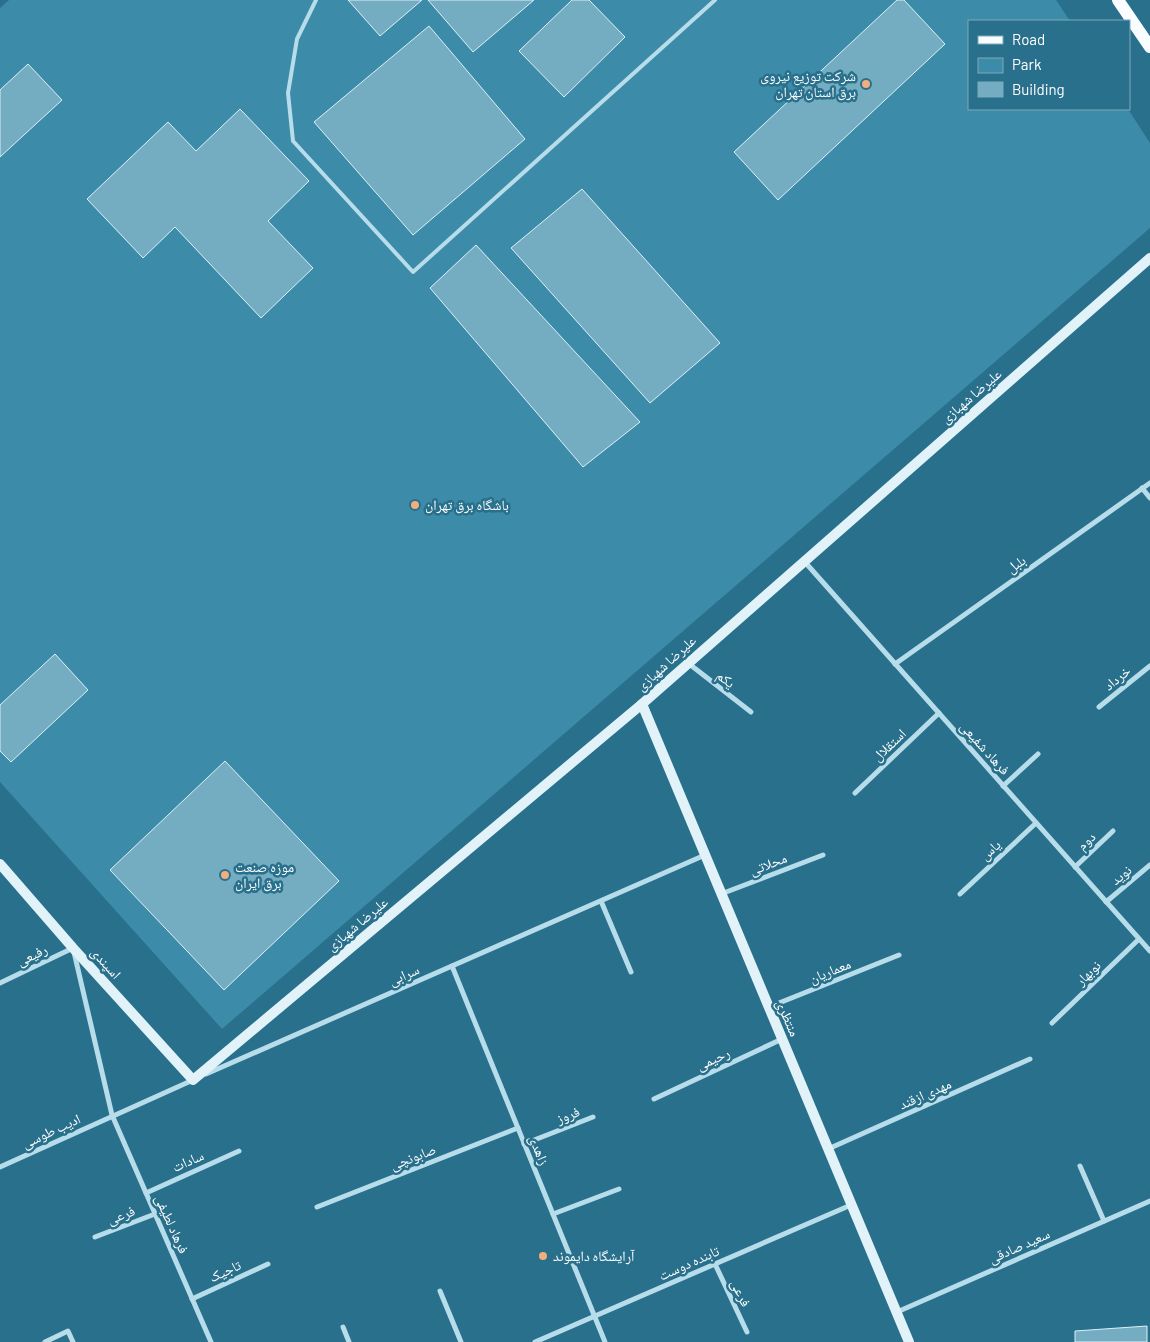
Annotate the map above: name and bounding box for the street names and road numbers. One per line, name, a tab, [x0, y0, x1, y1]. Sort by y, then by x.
street label: علیرضا شهبازی	[937, 365, 1005, 427]
street label: بلبل	[1003, 551, 1029, 577]
street label: علیرضا شهبازی	[632, 631, 700, 695]
street label: خرداد	[1100, 662, 1134, 694]
street label: یکم	[713, 666, 739, 693]
street label: فرهاد شفیعی	[956, 718, 1014, 779]
street label: استقلال	[868, 725, 910, 765]
street label: دوم	[1073, 828, 1100, 855]
street label: یاس	[976, 836, 1005, 864]
street label: محلاتی	[747, 849, 789, 879]
street label: نوید	[1107, 861, 1135, 889]
street label: علیرضا شهبازی	[323, 893, 391, 955]
street label: رفیعی	[14, 940, 50, 970]
street label: اسپندی	[87, 943, 125, 983]
street label: معماریان	[806, 955, 854, 987]
street label: نوبهار	[1071, 957, 1105, 990]
street label: سرابی	[386, 960, 422, 990]
street label: منتظری	[772, 997, 804, 1039]
street label: رحیمی	[693, 1044, 733, 1074]
street label: مهدی ازقند	[896, 1075, 954, 1113]
street label: فروز	[553, 1102, 582, 1128]
street label: ادیب طوسی	[19, 1110, 83, 1152]
street label: زاهدی	[525, 1132, 553, 1168]
street label: صابونچی	[387, 1140, 439, 1174]
street label: سادات	[169, 1146, 206, 1175]
street label: فرهاد لطیفی	[151, 1192, 193, 1256]
street label: فرعی	[105, 1201, 138, 1228]
street label: سعید صادقی	[985, 1224, 1053, 1268]
street label: تابنده دوست	[656, 1242, 722, 1284]
street label: تاجیک	[206, 1256, 244, 1285]
street label: فرعی	[727, 1276, 755, 1310]

